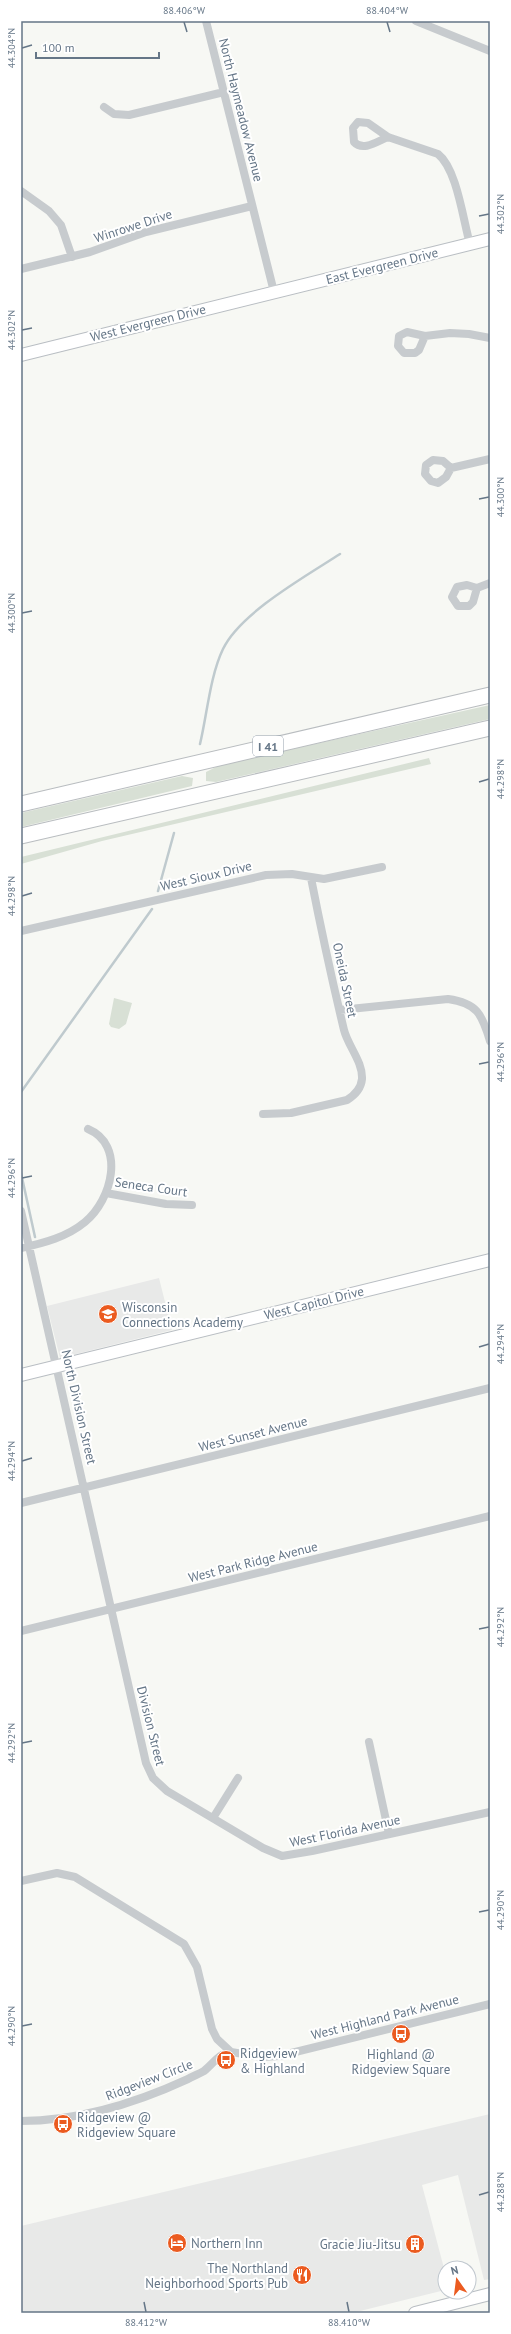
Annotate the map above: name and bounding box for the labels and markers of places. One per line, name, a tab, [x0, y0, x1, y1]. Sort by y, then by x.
place label: Wisconsin Connections Academy	[122, 1299, 243, 1331]
school or university icon: Wisconsin Connections Academy	[97, 1303, 119, 1325]
bus stop icon: Highland @ Ridgeview Square	[390, 2023, 412, 2045]
place label: Ridgeview & Highland	[240, 2045, 305, 2077]
place label: Highland @ Ridgeview Square	[352, 2046, 450, 2078]
bus stop icon: Ridgeview & Highland	[215, 2049, 237, 2071]
place label: Ridgeview @ Ridgeview Square	[77, 2109, 176, 2141]
bus stop icon: Ridgeview @ Ridgeview Square	[52, 2113, 74, 2135]
hotel icon: Northern Inn	[166, 2232, 188, 2254]
building icon: Gracie Jiu-Jitsu	[404, 2233, 426, 2255]
place label: Northern Inn	[191, 2235, 263, 2252]
place label: Gracie Jiu-Jitsu	[320, 2236, 401, 2253]
place label: The Northland Neighborhood Sports Pub	[145, 2260, 288, 2292]
restaurant icon: The Northland Neighborhood Sports Pub	[291, 2264, 313, 2286]

